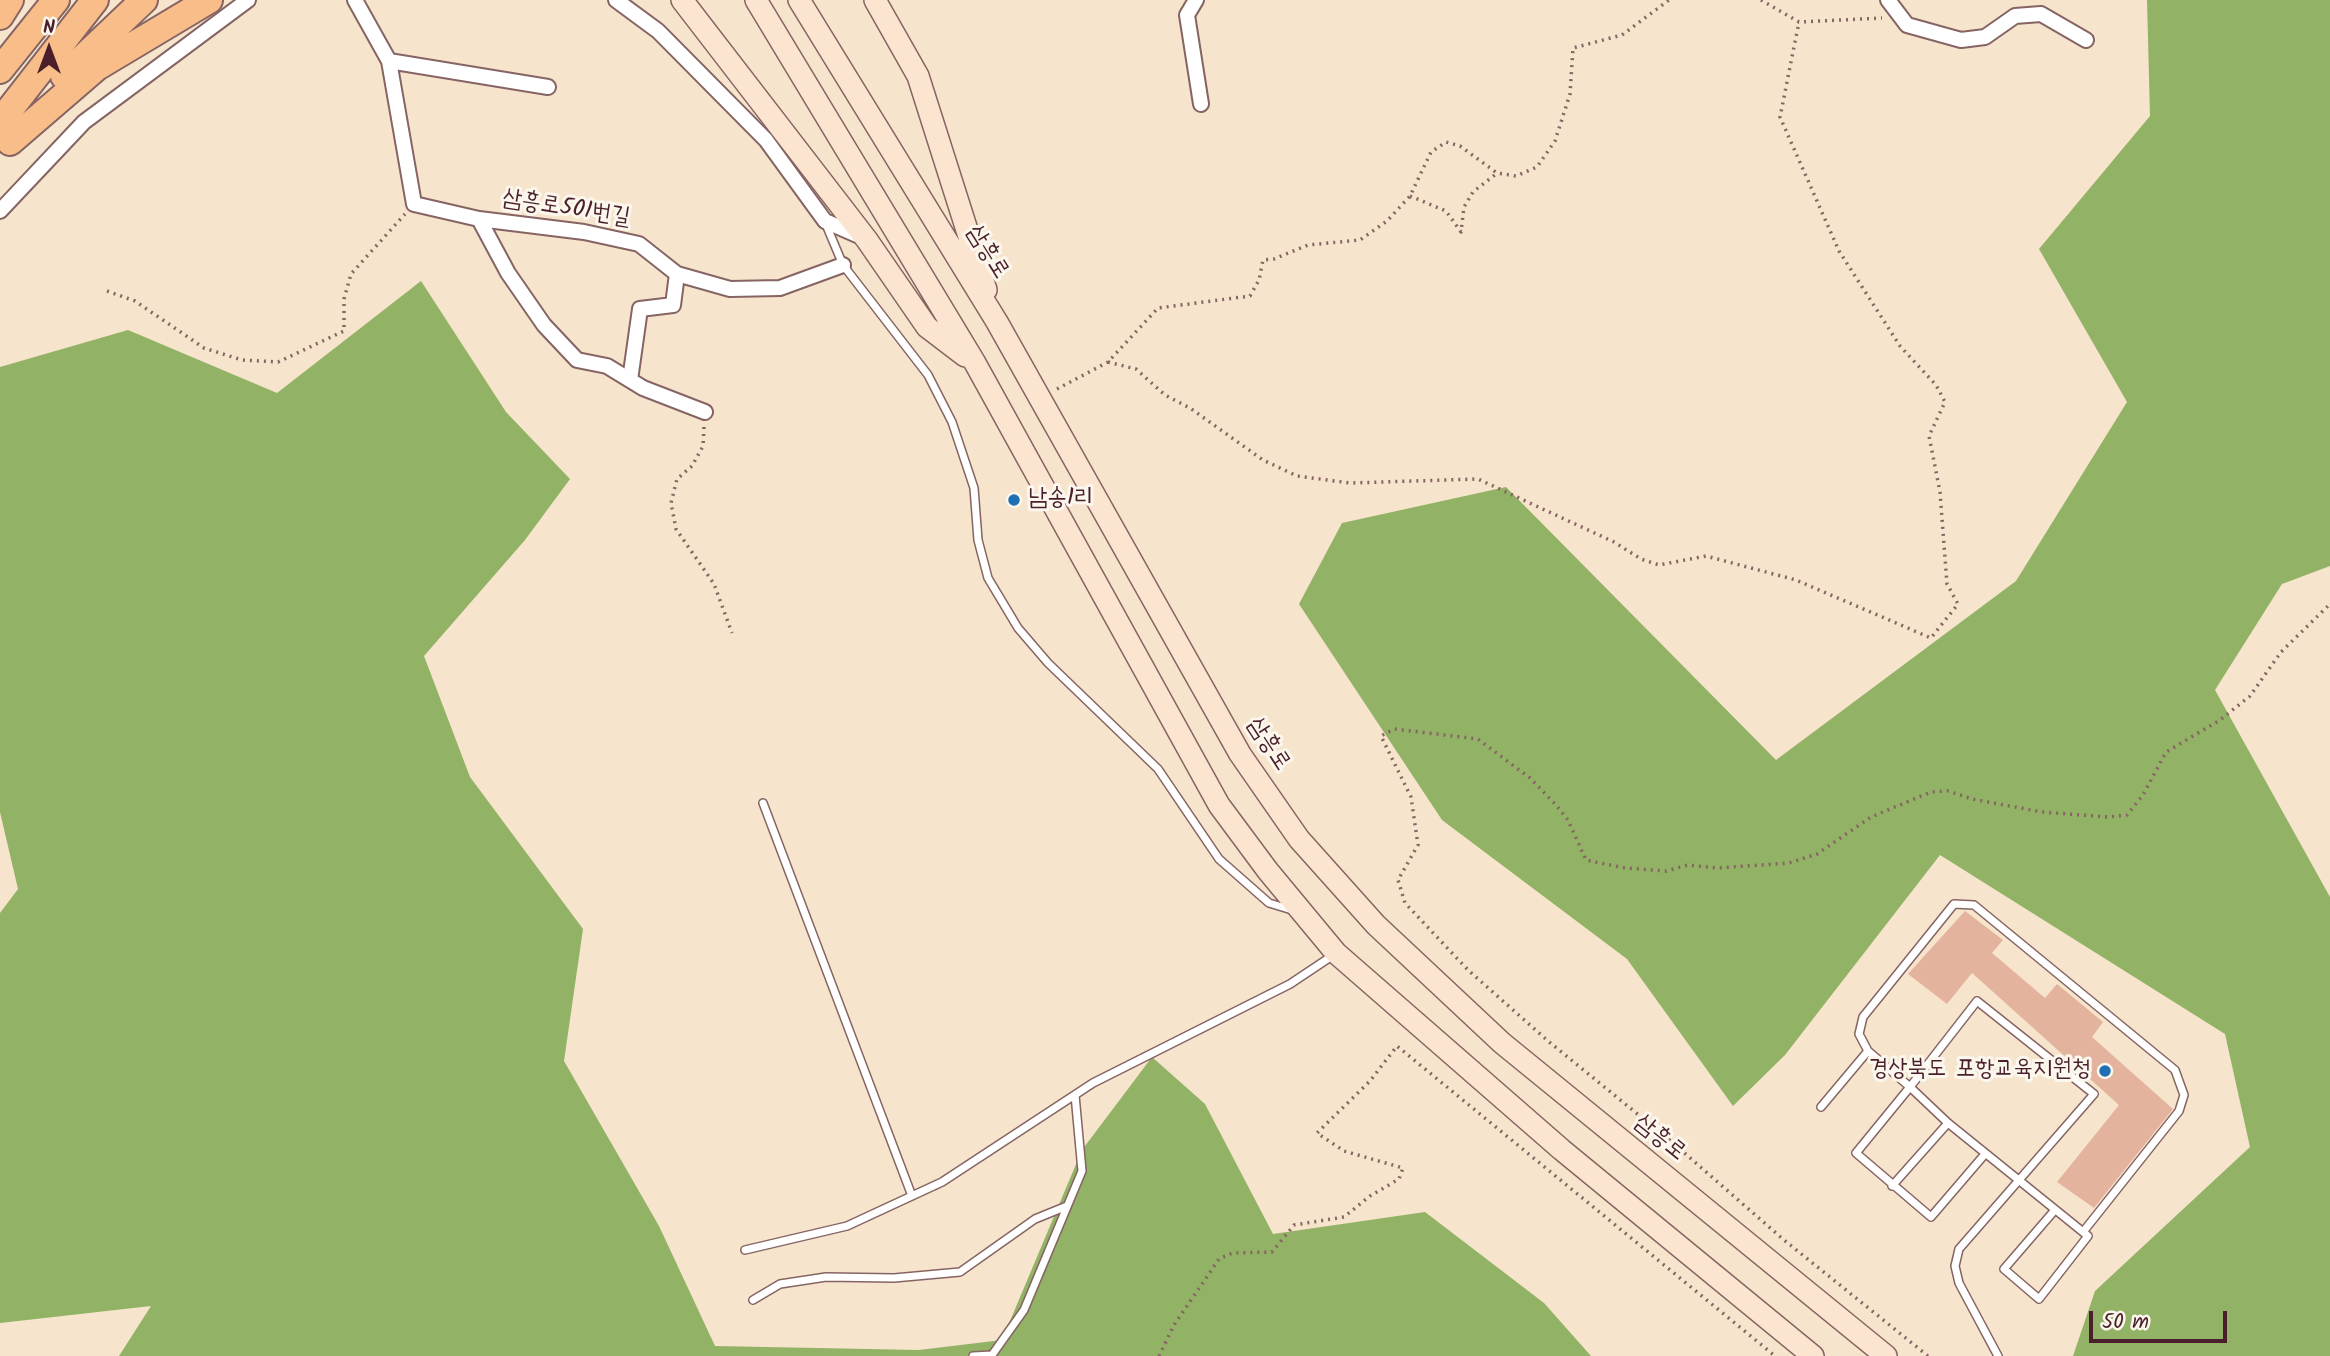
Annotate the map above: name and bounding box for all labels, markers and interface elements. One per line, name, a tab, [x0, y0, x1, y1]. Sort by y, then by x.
text: N	[43, 13, 55, 43]
north arrow	[14, 14, 84, 84]
street label: 삼흥로501번길	[500, 186, 632, 234]
street label: 삼흥로	[958, 221, 1014, 285]
place label: 남송1리	[1028, 486, 1093, 514]
marker: 남송1리	[1006, 492, 1022, 508]
street label: 삼흥로	[1239, 713, 1295, 777]
place label: 경상북도 포항교육지원청	[1869, 1057, 2091, 1085]
marker: 경상북도 포항교육지원청	[2097, 1063, 2113, 1079]
street label: 삼흥로	[1627, 1110, 1691, 1168]
scale bar	[2092, 1296, 2230, 1340]
text: 50 m	[2102, 1306, 2149, 1339]

